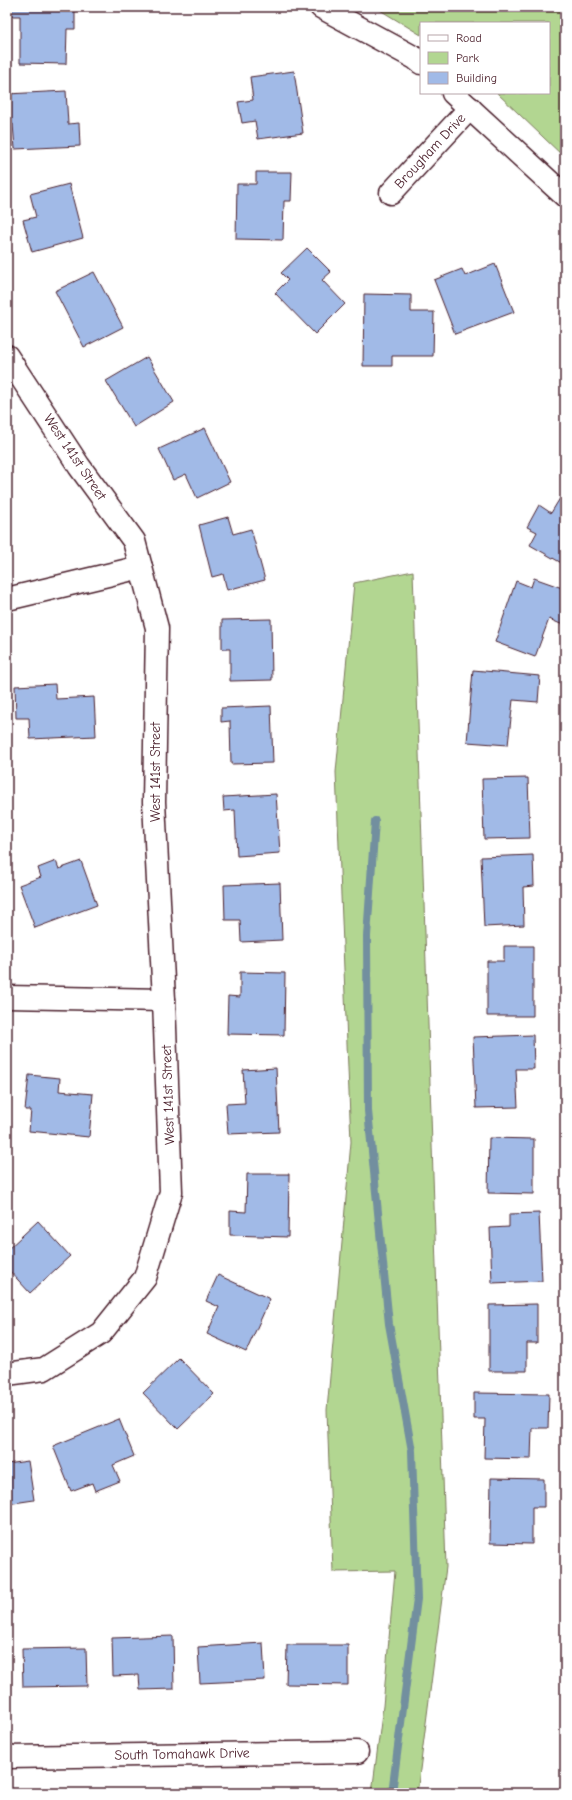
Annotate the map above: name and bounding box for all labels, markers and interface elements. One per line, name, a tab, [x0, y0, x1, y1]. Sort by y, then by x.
legend	[420, 22, 550, 94]
text: Road	[456, 31, 482, 45]
text: Park	[456, 51, 479, 65]
text: Building	[456, 71, 497, 85]
street label: Brougham Drive	[391, 110, 469, 192]
street label: West 141st Street	[40, 411, 111, 504]
street label: West 141st Street	[147, 721, 164, 822]
street label: West 141st Street	[158, 1044, 178, 1145]
street label: South Tomahawk Drive	[114, 1744, 250, 1764]

